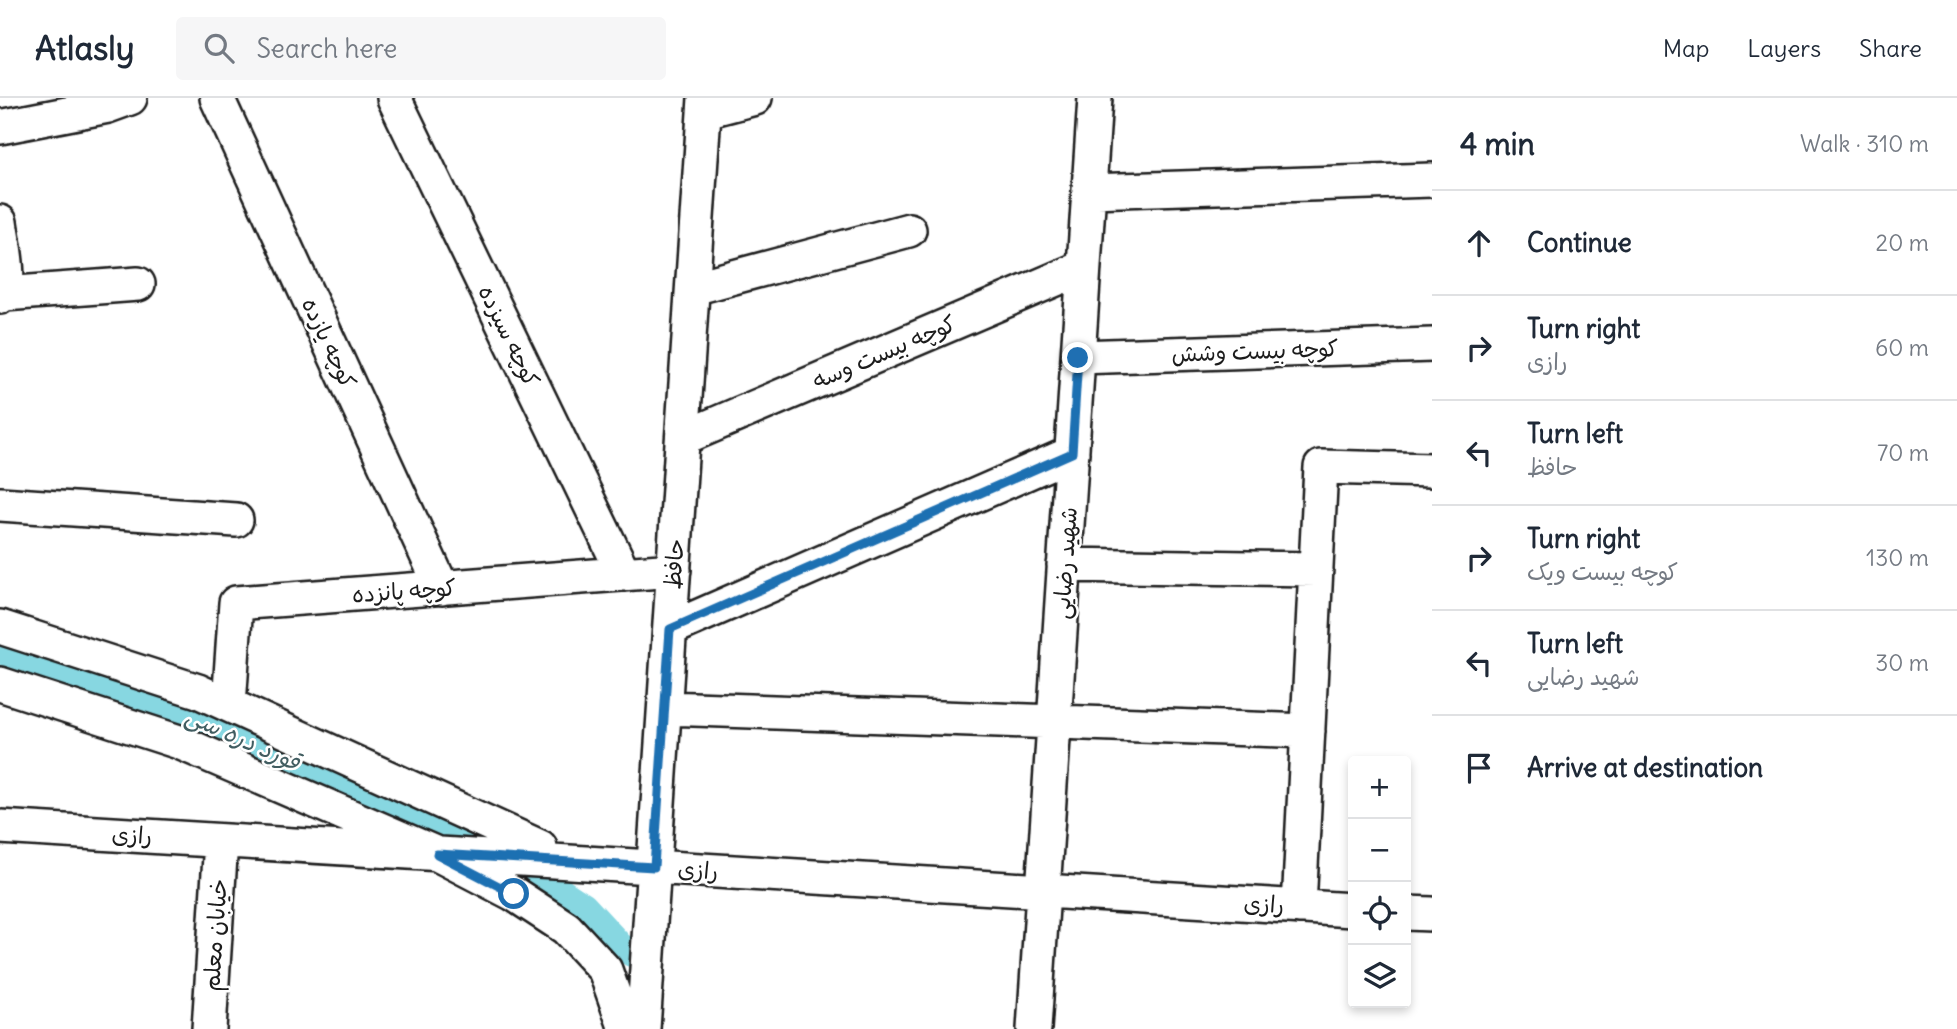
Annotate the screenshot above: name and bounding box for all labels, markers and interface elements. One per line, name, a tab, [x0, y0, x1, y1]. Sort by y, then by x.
search box	[176, 17, 666, 80]
text: Atlasly	[35, 27, 134, 69]
icon: search	[200, 29, 238, 67]
text: Search here	[256, 32, 397, 65]
text: Map	[1663, 33, 1709, 63]
text: Layers	[1747, 33, 1821, 63]
text: Share	[1859, 33, 1922, 63]
text: 4 min	[1460, 125, 1535, 163]
text: Walk · 310 m	[1800, 129, 1929, 158]
icon: ahead	[1460, 224, 1498, 262]
text: Continue	[1527, 226, 1632, 259]
text: 20 m	[1876, 228, 1929, 257]
street label: کوچه سیزده	[472, 280, 547, 391]
street label: کوچه یازده	[296, 293, 363, 393]
street label: کوچه بیست وسه	[808, 308, 960, 395]
text: Turn right	[1527, 312, 1640, 345]
icon: right	[1460, 329, 1498, 367]
street label: کوچه بیست وشش	[1171, 333, 1339, 368]
text: 60 m	[1875, 333, 1929, 362]
route end	[1062, 342, 1093, 373]
text: رازی	[1527, 347, 1568, 376]
text: Turn left	[1527, 417, 1623, 450]
icon: left	[1460, 434, 1498, 472]
text: 70 m	[1877, 438, 1929, 467]
text: حافظ	[1527, 452, 1578, 481]
street label: شهید رضایی	[1046, 506, 1084, 620]
text: Turn right	[1527, 522, 1640, 555]
street label: حافظ	[657, 538, 690, 590]
icon: right	[1460, 539, 1498, 577]
text: 130 m	[1866, 543, 1929, 572]
text: کوچه بیست ویک	[1527, 557, 1678, 586]
street label: کوچه پانزده	[351, 572, 457, 610]
text: Turn left	[1527, 627, 1623, 660]
icon: left	[1460, 644, 1498, 682]
text: 30 m	[1875, 648, 1929, 677]
text: شهید رضایی	[1527, 662, 1639, 691]
water label: قورد دره سی	[181, 700, 307, 779]
icon: arrive	[1460, 749, 1498, 787]
text: Arrive at destination	[1527, 751, 1763, 784]
map controls	[1348, 756, 1411, 1008]
button: +	[1348, 756, 1411, 819]
street label: رازی	[111, 819, 153, 850]
button: −	[1348, 819, 1411, 882]
street label: رازی	[677, 854, 719, 885]
street label: خیابان معلم	[196, 878, 237, 993]
route start	[498, 878, 529, 909]
button: locate	[1348, 882, 1411, 945]
street label: رازی	[1243, 888, 1285, 919]
button: layers	[1348, 945, 1411, 1008]

